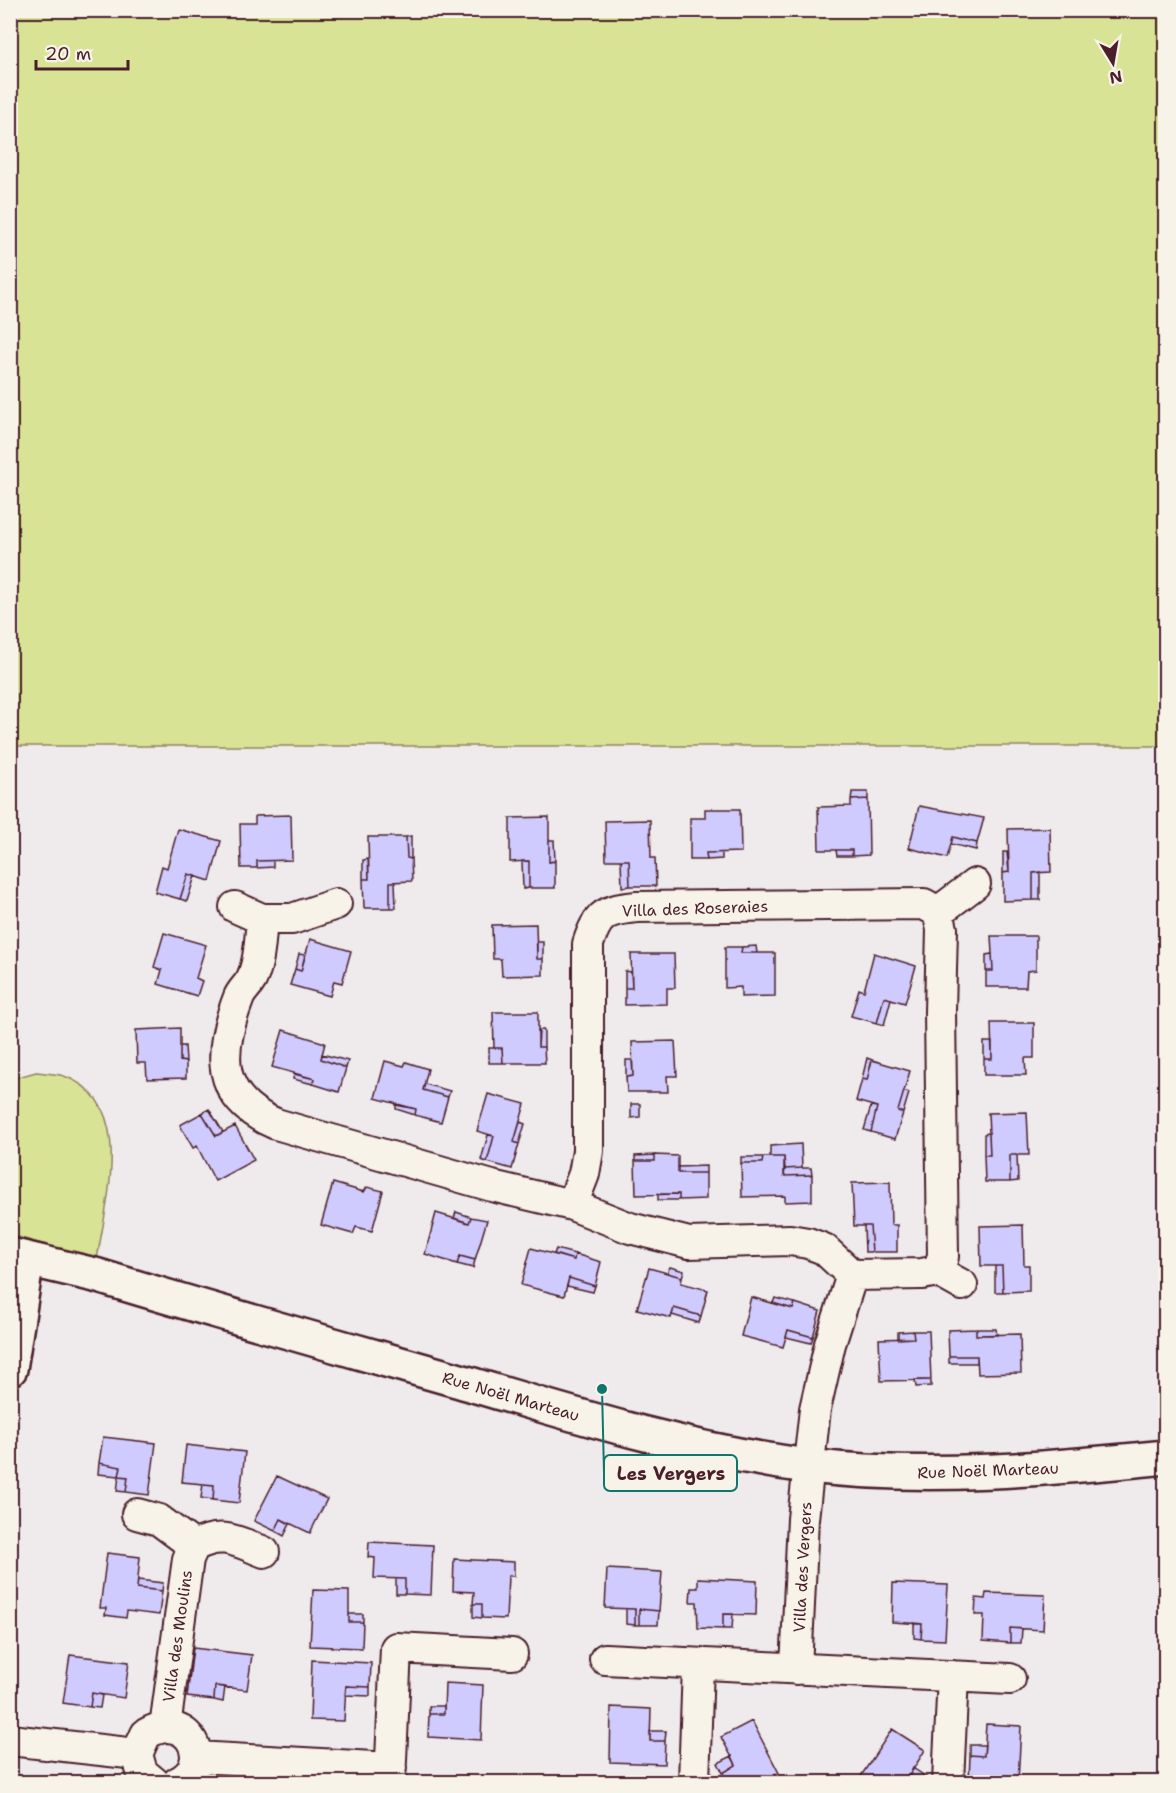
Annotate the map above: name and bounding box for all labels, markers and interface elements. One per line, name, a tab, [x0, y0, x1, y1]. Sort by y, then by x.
scale bar	[36, 33, 128, 71]
north arrow	[1083, 33, 1143, 93]
text: 20 m	[45, 42, 91, 66]
text: N	[1108, 66, 1124, 89]
street label: Villa des Roseraies	[622, 895, 769, 922]
street label: Rue Noël Marteau	[440, 1367, 582, 1426]
callout: Les Vergers	[604, 1455, 737, 1491]
street label: Rue Noël Marteau	[917, 1458, 1059, 1483]
text: Les Vergers	[617, 1462, 725, 1486]
street label: Villa des Vergers	[789, 1501, 816, 1633]
street label: Villa des Moulins	[158, 1569, 197, 1704]

